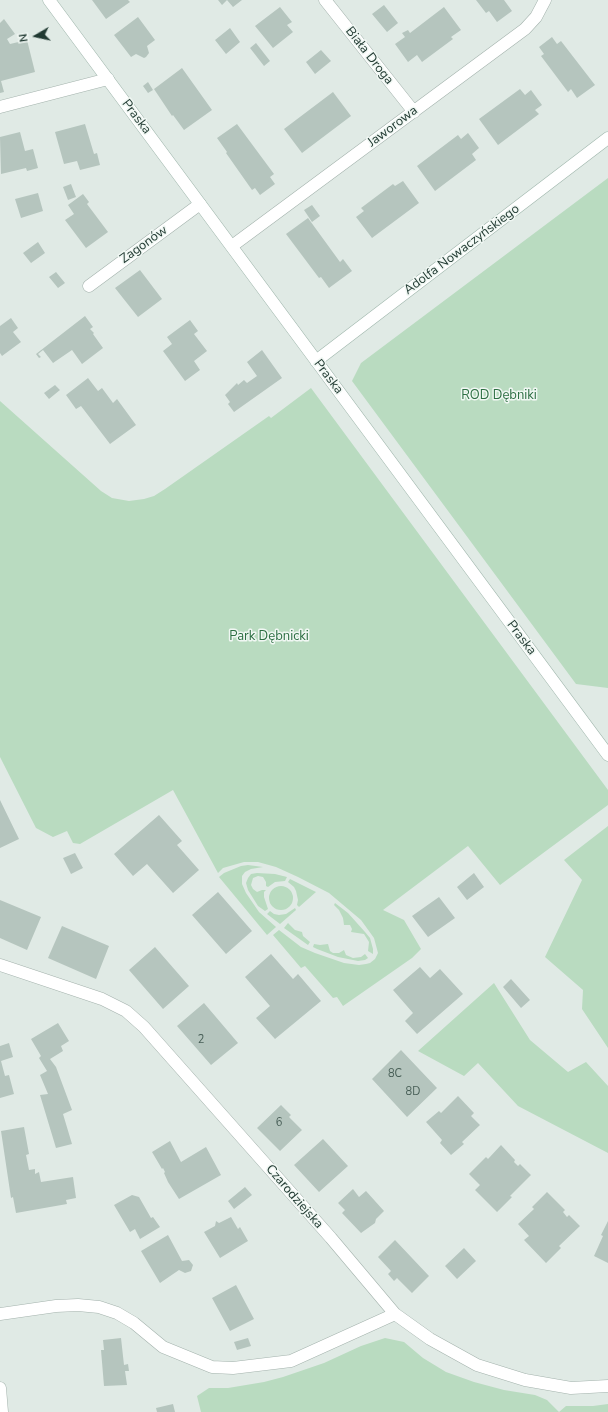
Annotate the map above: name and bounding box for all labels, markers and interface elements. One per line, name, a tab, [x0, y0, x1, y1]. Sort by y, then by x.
north arrow	[16, 16, 56, 56]
street label: Biała Droga	[342, 24, 396, 88]
text: N	[16, 33, 32, 43]
street label: Praska	[118, 97, 154, 137]
street label: Jaworowa	[365, 103, 421, 151]
street label: Adolfa Nowaczyńskiego	[401, 202, 523, 298]
street label: Zagonów	[117, 223, 171, 267]
street label: Praska	[310, 357, 346, 397]
park label: ROD Dębniki	[461, 388, 537, 404]
street label: Praska	[503, 618, 539, 658]
park label: Park Dębnicki	[229, 629, 309, 645]
house number: 2	[198, 1033, 204, 1047]
house number: 8C	[388, 1067, 402, 1081]
house number: 8D	[406, 1085, 420, 1099]
house number: 6	[276, 1116, 282, 1130]
street label: Czarodziejska	[262, 1162, 326, 1232]

